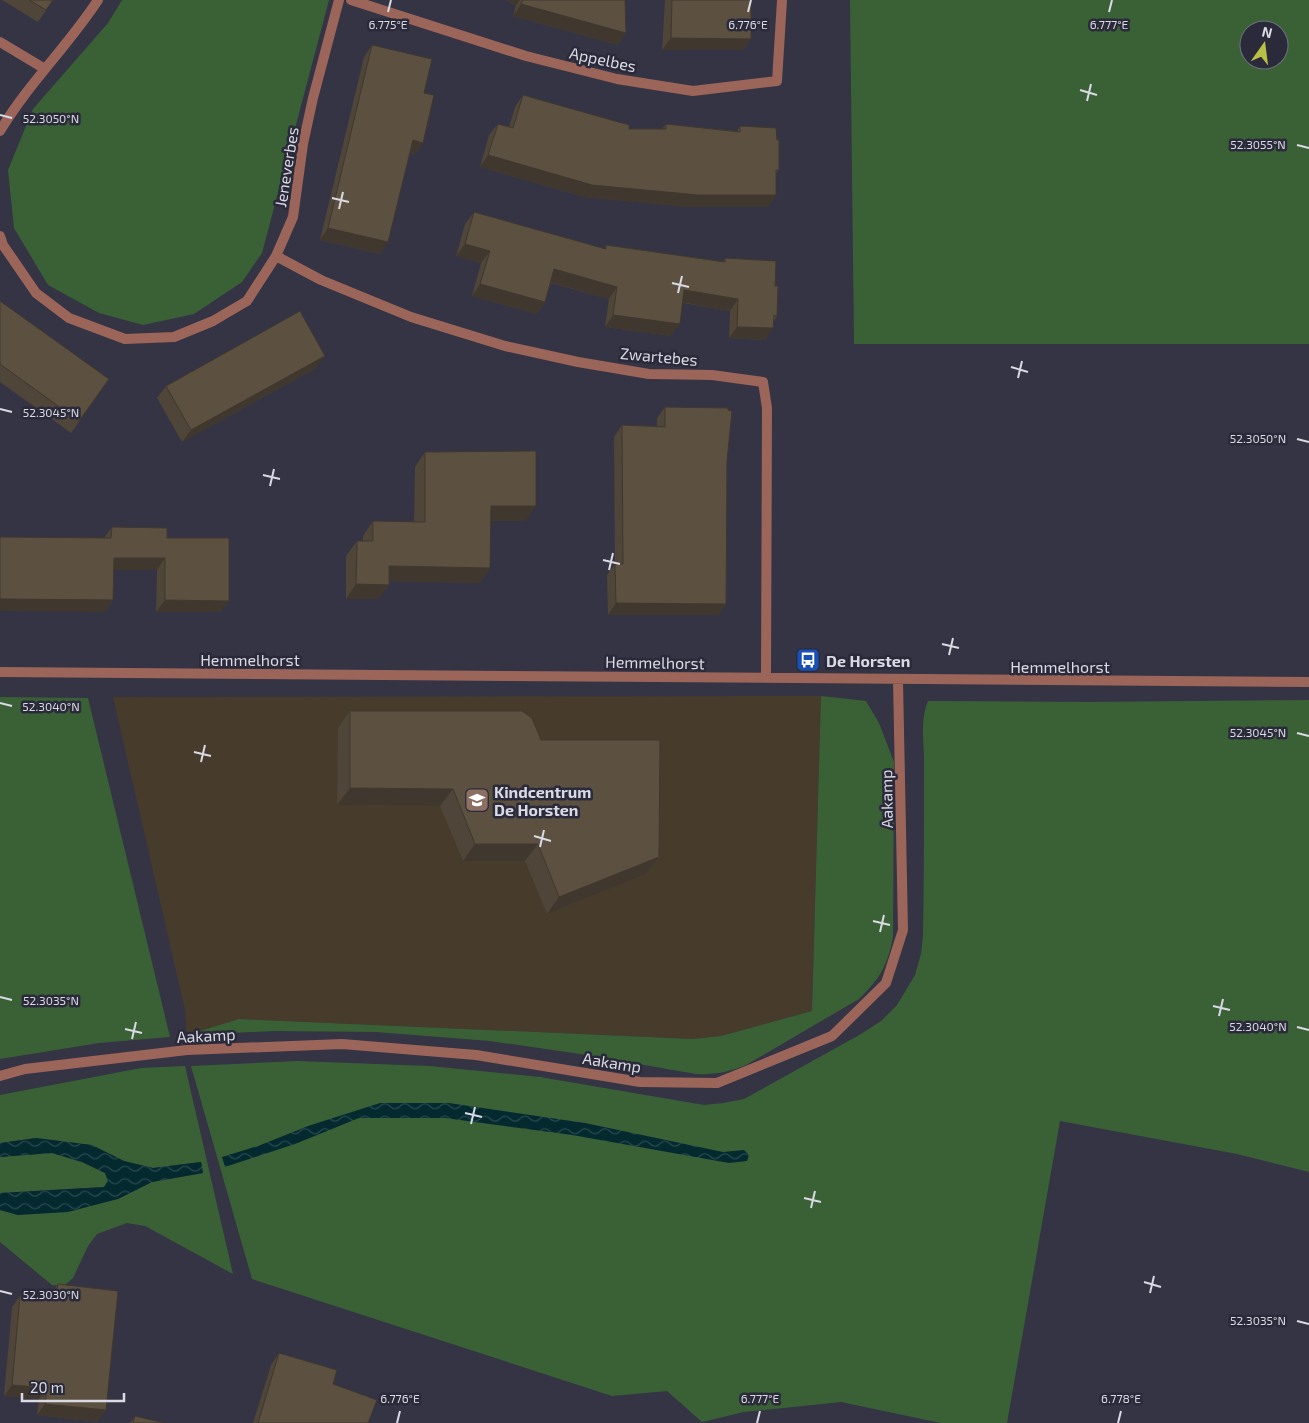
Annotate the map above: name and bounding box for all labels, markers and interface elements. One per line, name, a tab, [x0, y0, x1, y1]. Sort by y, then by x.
text: 6.775°E	[369, 17, 408, 31]
text: 6.776°E	[728, 17, 768, 31]
text: 6.777°E	[1090, 17, 1129, 31]
north arrow	[1239, 20, 1289, 70]
text: N	[1260, 22, 1274, 41]
street label: Appelbes	[568, 43, 638, 75]
text: 52.3050°N	[23, 111, 79, 125]
street label: Jeneverbes	[270, 125, 302, 209]
text: 52.3055°N	[1230, 137, 1286, 151]
street label: Zwartebes	[619, 343, 699, 369]
text: 52.3045°N	[23, 405, 79, 419]
text: 52.3050°N	[1230, 431, 1286, 445]
bus stop icon: De Horsten	[795, 647, 821, 673]
street label: Hemmelhorst	[200, 650, 300, 669]
place label: De Horsten	[826, 651, 910, 670]
street label: Hemmelhorst	[605, 652, 705, 672]
street label: Hemmelhorst	[1010, 657, 1110, 676]
text: 52.3040°N	[22, 699, 80, 713]
text: 52.3045°N	[1230, 725, 1286, 739]
street label: Aakamp	[876, 769, 896, 829]
place label: Kindcentrum De Horsten	[494, 782, 591, 819]
school or university icon: Kindcentrum De Horsten	[464, 787, 490, 813]
text: 52.3035°N	[23, 993, 79, 1007]
text: 52.3040°N	[1229, 1019, 1287, 1033]
street label: Aakamp	[176, 1024, 236, 1046]
street label: Aakamp	[581, 1048, 643, 1076]
text: 52.3030°N	[23, 1287, 79, 1301]
text: 52.3035°N	[1230, 1313, 1286, 1327]
scale bar	[22, 1370, 125, 1402]
text: 20 m	[30, 1378, 64, 1396]
text: 6.776°E	[380, 1391, 420, 1405]
text: 6.777°E	[741, 1391, 780, 1405]
text: 6.778°E	[1101, 1391, 1141, 1405]

